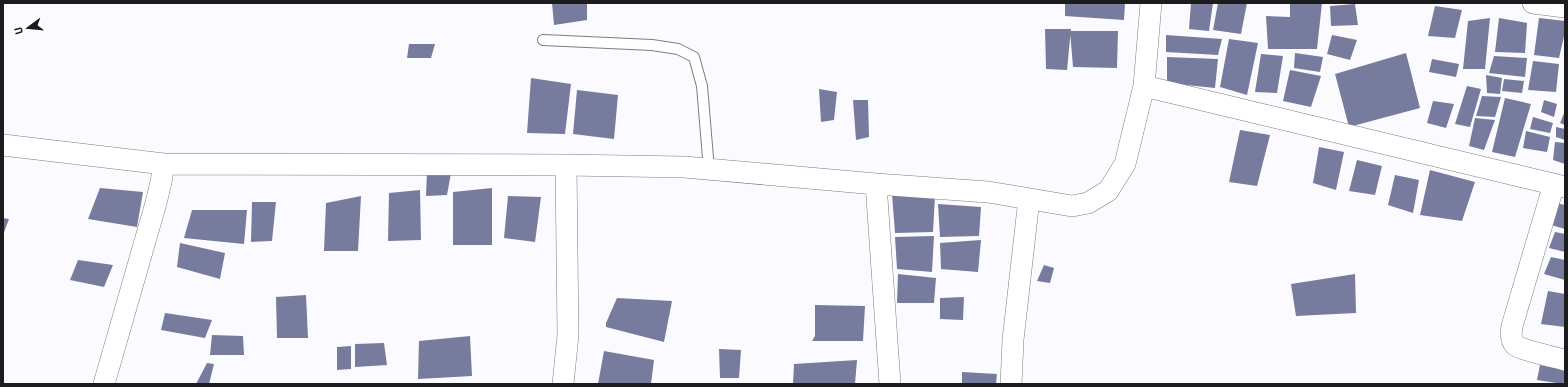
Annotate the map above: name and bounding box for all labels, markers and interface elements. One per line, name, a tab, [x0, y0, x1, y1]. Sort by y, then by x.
north arrow	[8, 8, 48, 48]
text: U	[11, 26, 25, 36]

